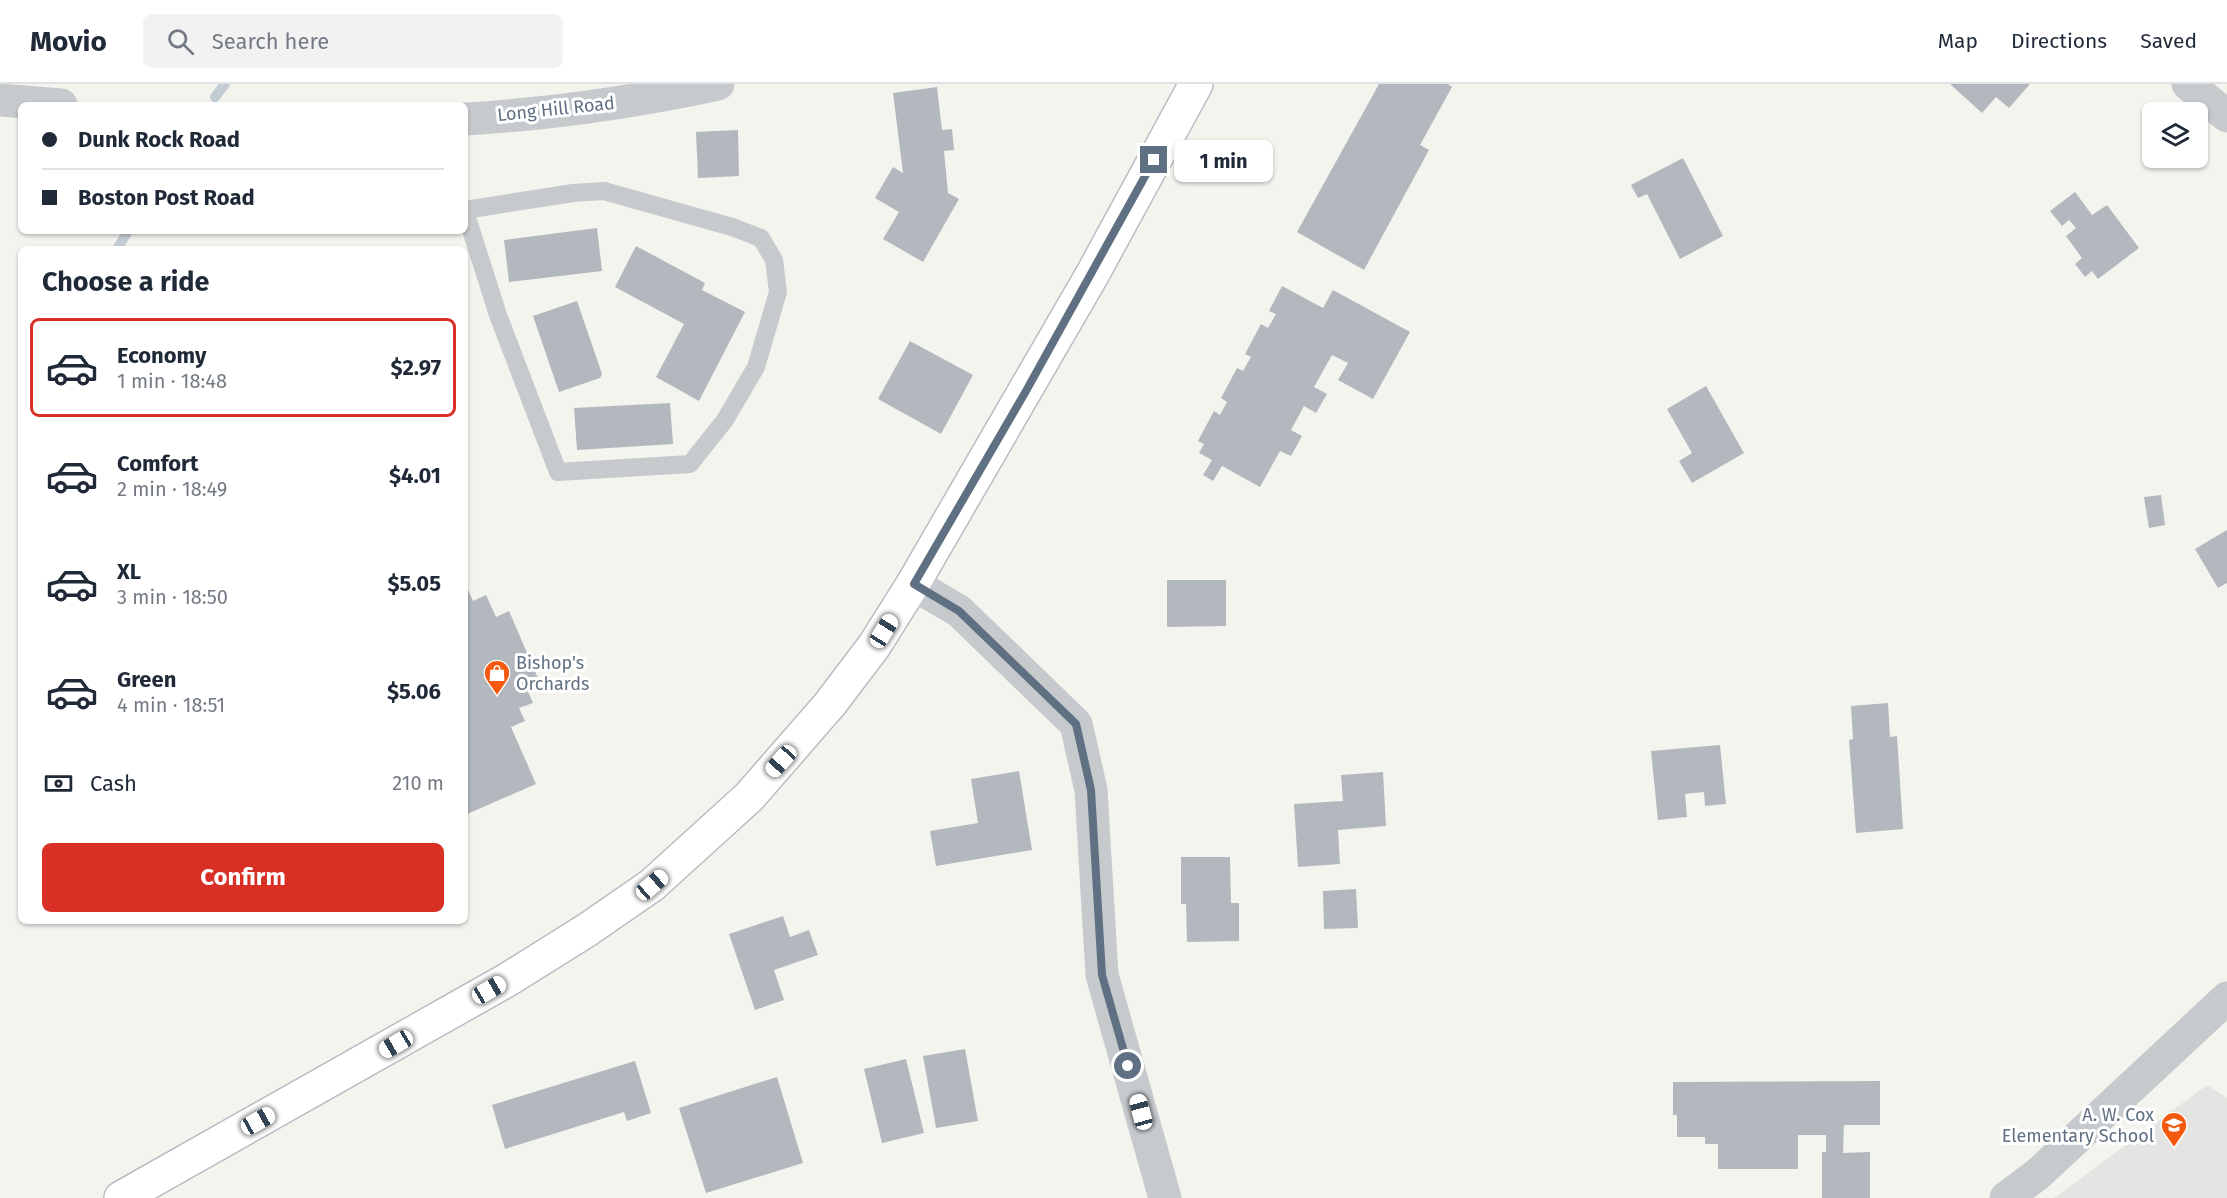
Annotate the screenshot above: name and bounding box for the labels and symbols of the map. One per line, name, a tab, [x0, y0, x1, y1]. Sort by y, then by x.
street label: Long Hill Road	[496, 92, 616, 126]
callout: 1 min	[1175, 139, 1274, 181]
route end	[1140, 146, 1167, 173]
car	[867, 611, 901, 651]
place label: Bishop's Orchards	[516, 652, 589, 695]
shop icon: Bishop's Orchards	[482, 658, 512, 696]
car	[762, 742, 800, 780]
car	[633, 866, 671, 904]
car	[469, 973, 509, 1007]
car	[376, 1027, 416, 1061]
route start	[1114, 1052, 1141, 1079]
car	[1128, 1092, 1154, 1132]
car	[238, 1104, 278, 1138]
place label: A. W. Cox Elementary School	[2002, 1104, 2154, 1147]
school or university icon: A. W. Cox Elementary School	[2159, 1110, 2189, 1148]

